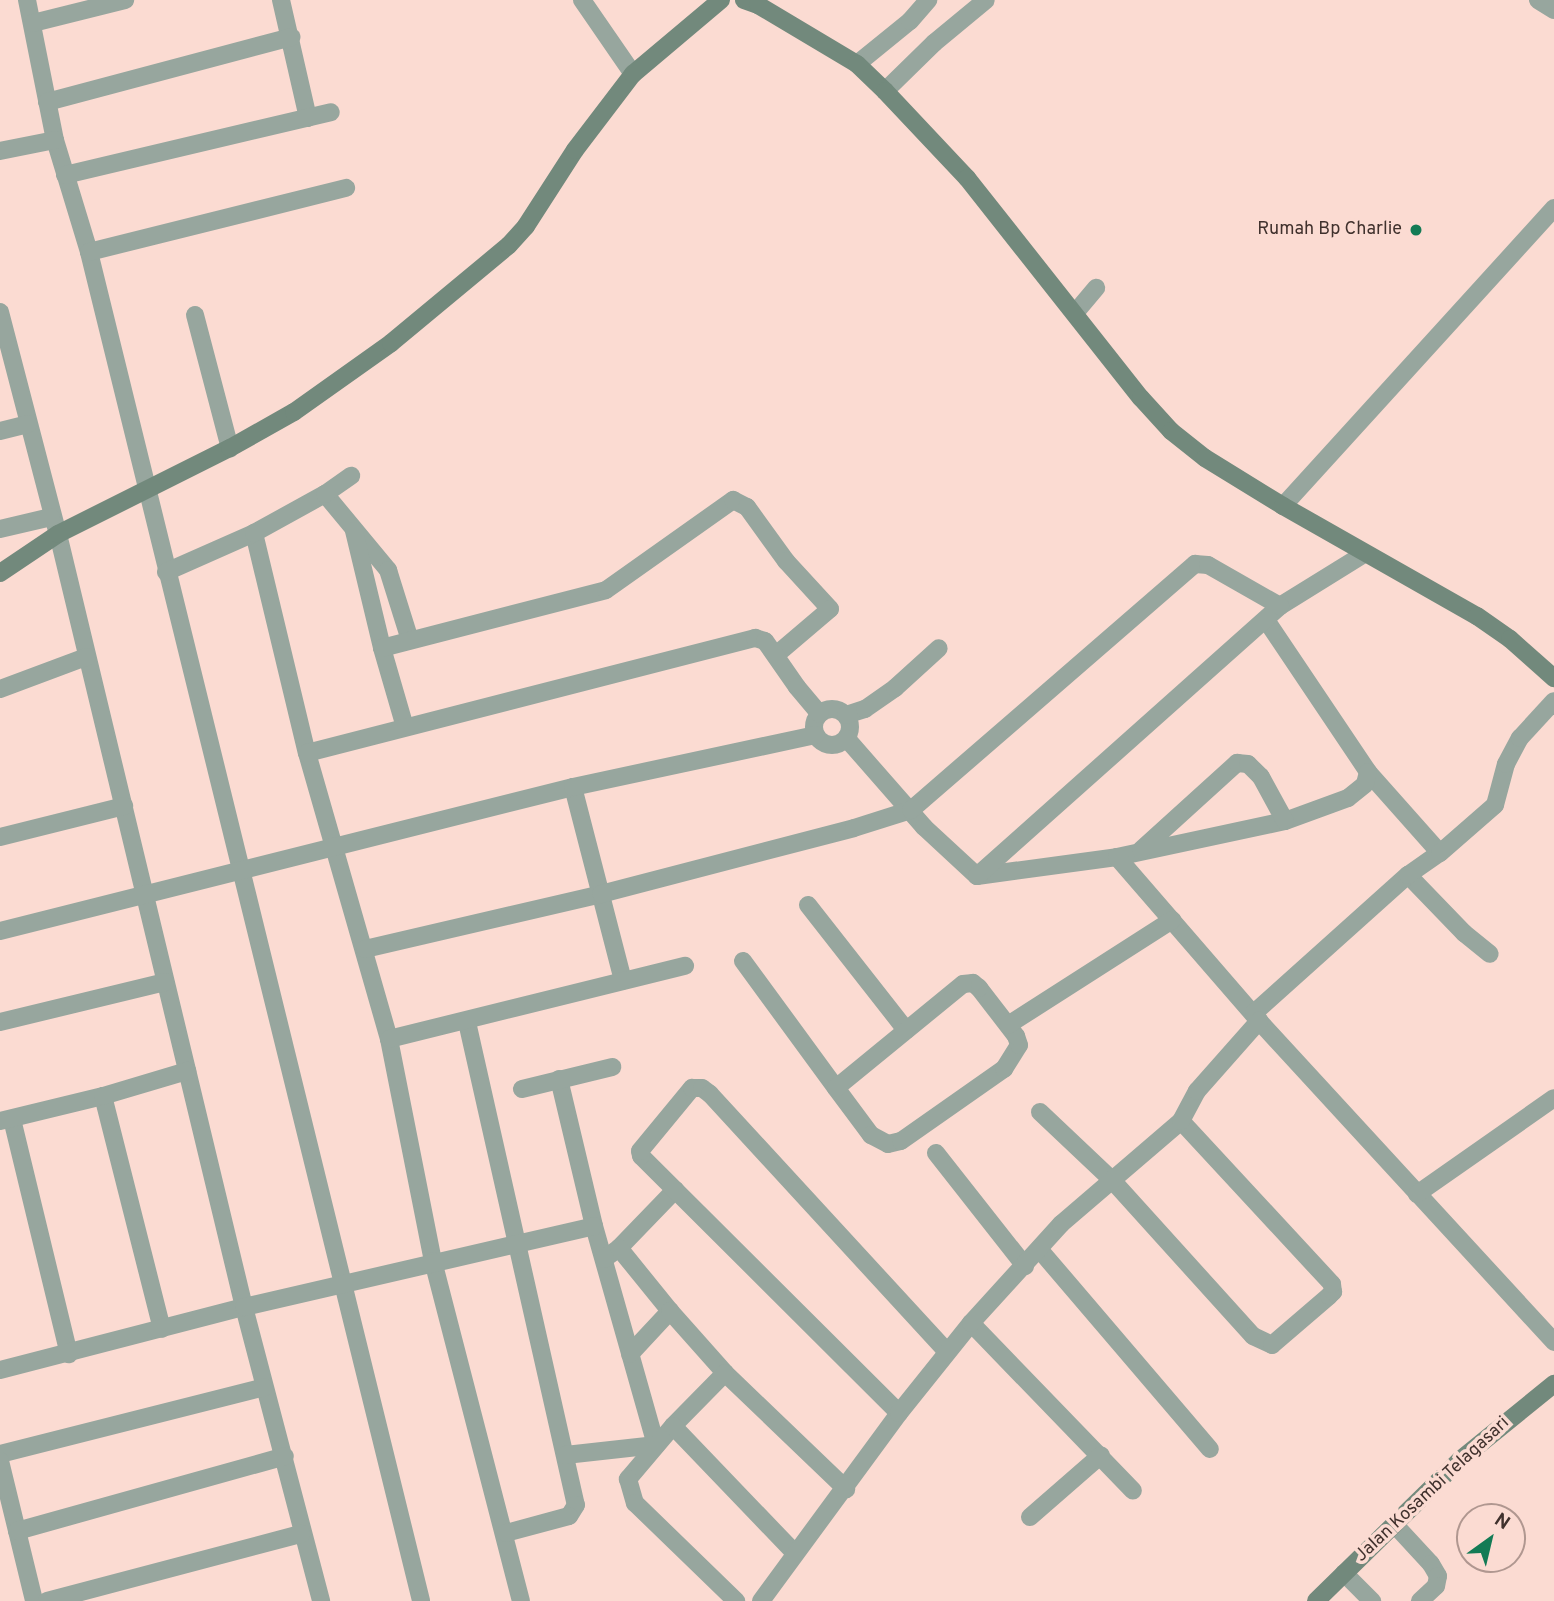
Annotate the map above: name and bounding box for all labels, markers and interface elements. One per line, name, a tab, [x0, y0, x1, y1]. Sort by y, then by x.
place label: Rumah Bp Charlie	[1257, 219, 1402, 241]
marker: Rumah Bp Charlie	[1408, 222, 1424, 238]
street label: Jalan Kosambi Telagasari	[1351, 1413, 1515, 1567]
north arrow	[1456, 1503, 1526, 1573]
text: N	[1489, 1508, 1514, 1536]

